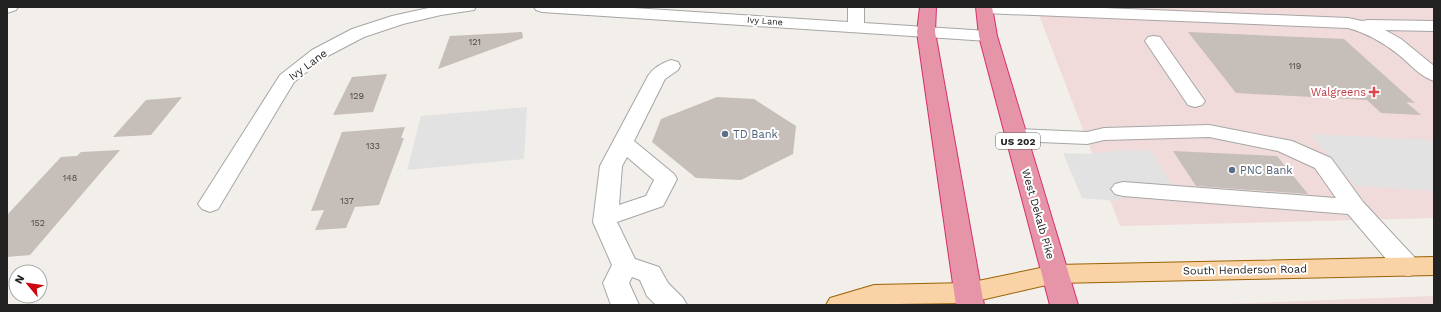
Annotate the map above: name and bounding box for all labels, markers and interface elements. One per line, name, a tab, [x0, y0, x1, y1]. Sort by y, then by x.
street label: Ivy Lane	[747, 15, 783, 27]
house number: 121	[469, 37, 481, 47]
street label: Ivy Lane	[286, 47, 330, 83]
house number: 119	[1289, 61, 1301, 71]
place label: Walgreens	[1311, 86, 1366, 99]
marker: Walgreens	[1369, 87, 1379, 97]
house number: 129	[350, 91, 364, 101]
place label: TD Bank	[733, 128, 778, 141]
marker: TD Bank	[720, 129, 730, 139]
road number: US 202	[996, 133, 1040, 149]
house number: 133	[366, 141, 380, 151]
place label: PNC Bank	[1240, 164, 1293, 177]
marker: PNC Bank	[1227, 165, 1237, 175]
street label: West Dekalb Pike	[1019, 167, 1057, 261]
house number: 148	[63, 173, 77, 183]
house number: 137	[340, 196, 354, 206]
house number: 152	[31, 218, 45, 228]
street label: South Henderson Road	[1183, 262, 1307, 278]
north arrow	[8, 264, 48, 304]
text: N	[12, 273, 27, 286]

